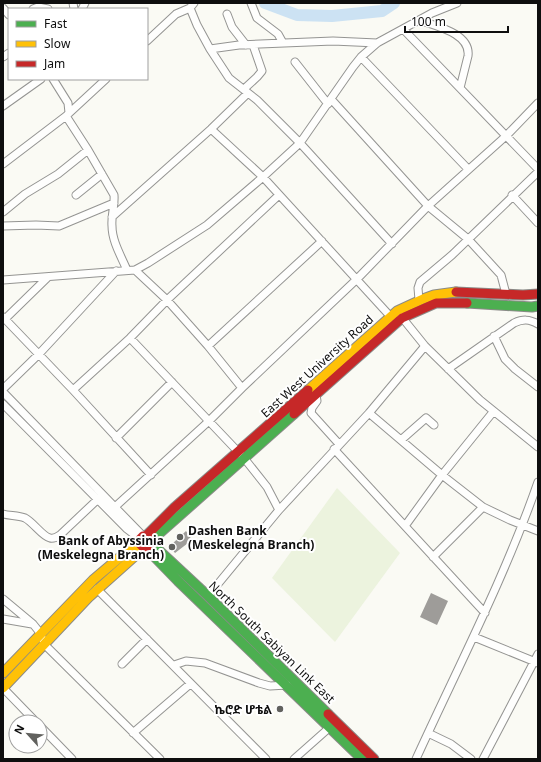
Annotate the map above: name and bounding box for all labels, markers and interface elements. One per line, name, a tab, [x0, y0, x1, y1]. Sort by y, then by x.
legend	[8, 8, 148, 80]
scale bar	[405, 8, 508, 34]
text: 100 m	[411, 13, 446, 30]
text: Fast	[44, 15, 68, 32]
text: Slow	[44, 35, 71, 52]
text: Jam	[43, 55, 65, 72]
street label: East West University Road	[257, 311, 377, 421]
place label: Dashen Bank (Meskelegna Branch)	[188, 522, 314, 553]
place label: Bank of Abyssinia (Meskelegna Branch)	[38, 532, 164, 563]
marker: Dashen Bank (Meskelegna Branch)	[175, 532, 185, 542]
marker: Bank of Abyssinia (Meskelegna Branch)	[167, 542, 177, 552]
street label: North South Sabiyan Link East	[205, 577, 339, 707]
place label: ኬሮድ ሆቴል	[215, 701, 272, 718]
marker: ኬሮድ ሆቴል	[275, 704, 285, 714]
north arrow	[8, 714, 48, 754]
text: N	[10, 722, 27, 737]

